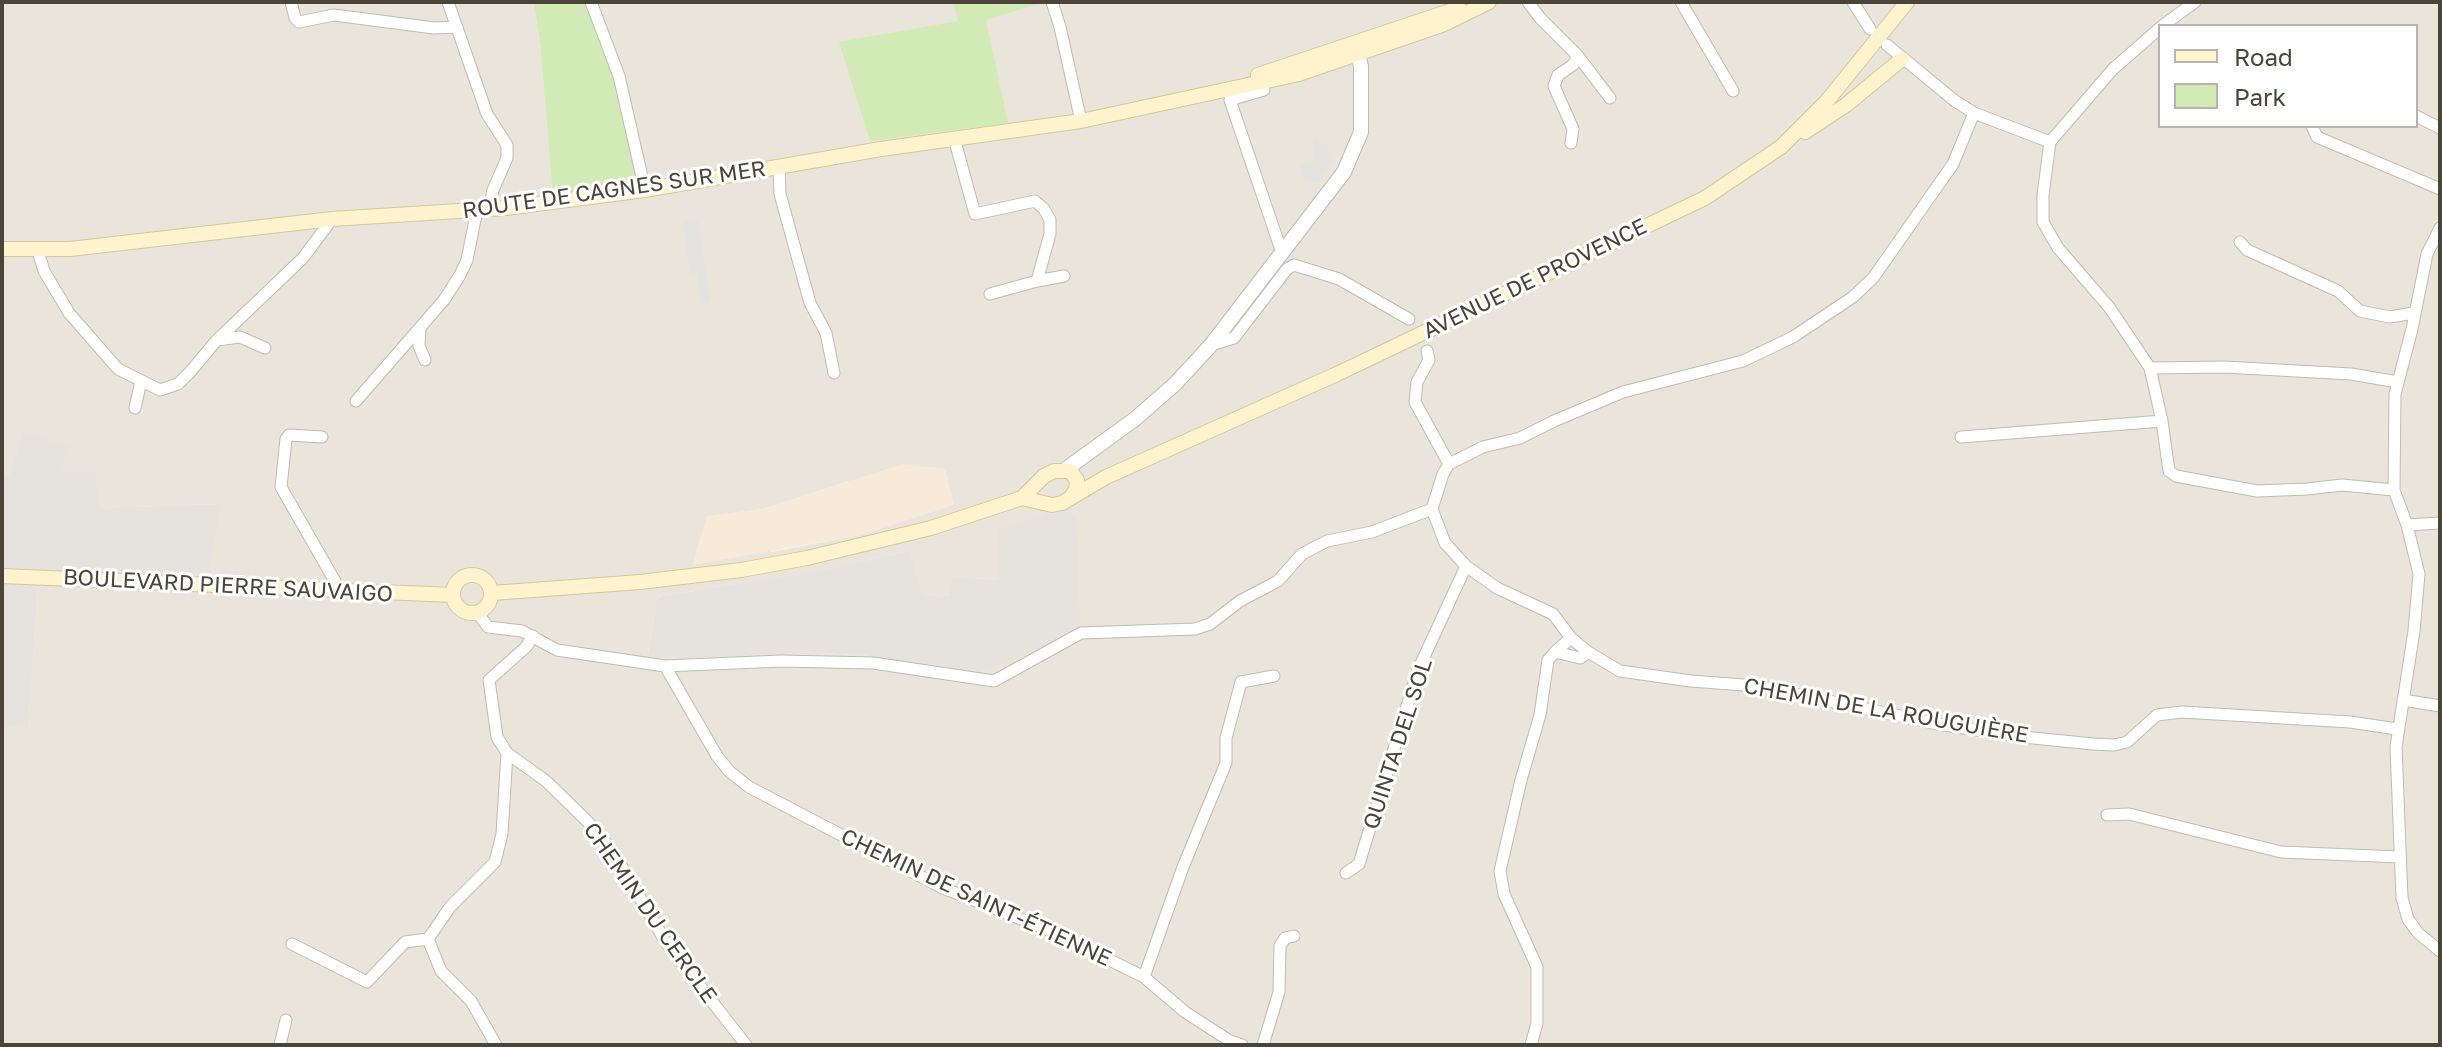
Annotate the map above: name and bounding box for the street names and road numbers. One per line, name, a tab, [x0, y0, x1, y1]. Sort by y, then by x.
street label: ROUTE DE CAGNES SUR MER	[461, 156, 767, 224]
street label: AVENUE DE PROVENCE	[1419, 213, 1651, 345]
street label: BOULEVARD PIERRE SAUVAIGO	[62, 564, 394, 608]
street label: QUINTA DEL SOL	[1358, 655, 1438, 833]
street label: CHEMIN DE LA ROUGUIÈRE	[1742, 673, 2030, 749]
street label: CHEMIN DU CERCLE	[578, 818, 722, 1008]
street label: CHEMIN DE SAINT-ÉTIENNE	[837, 824, 1115, 972]

